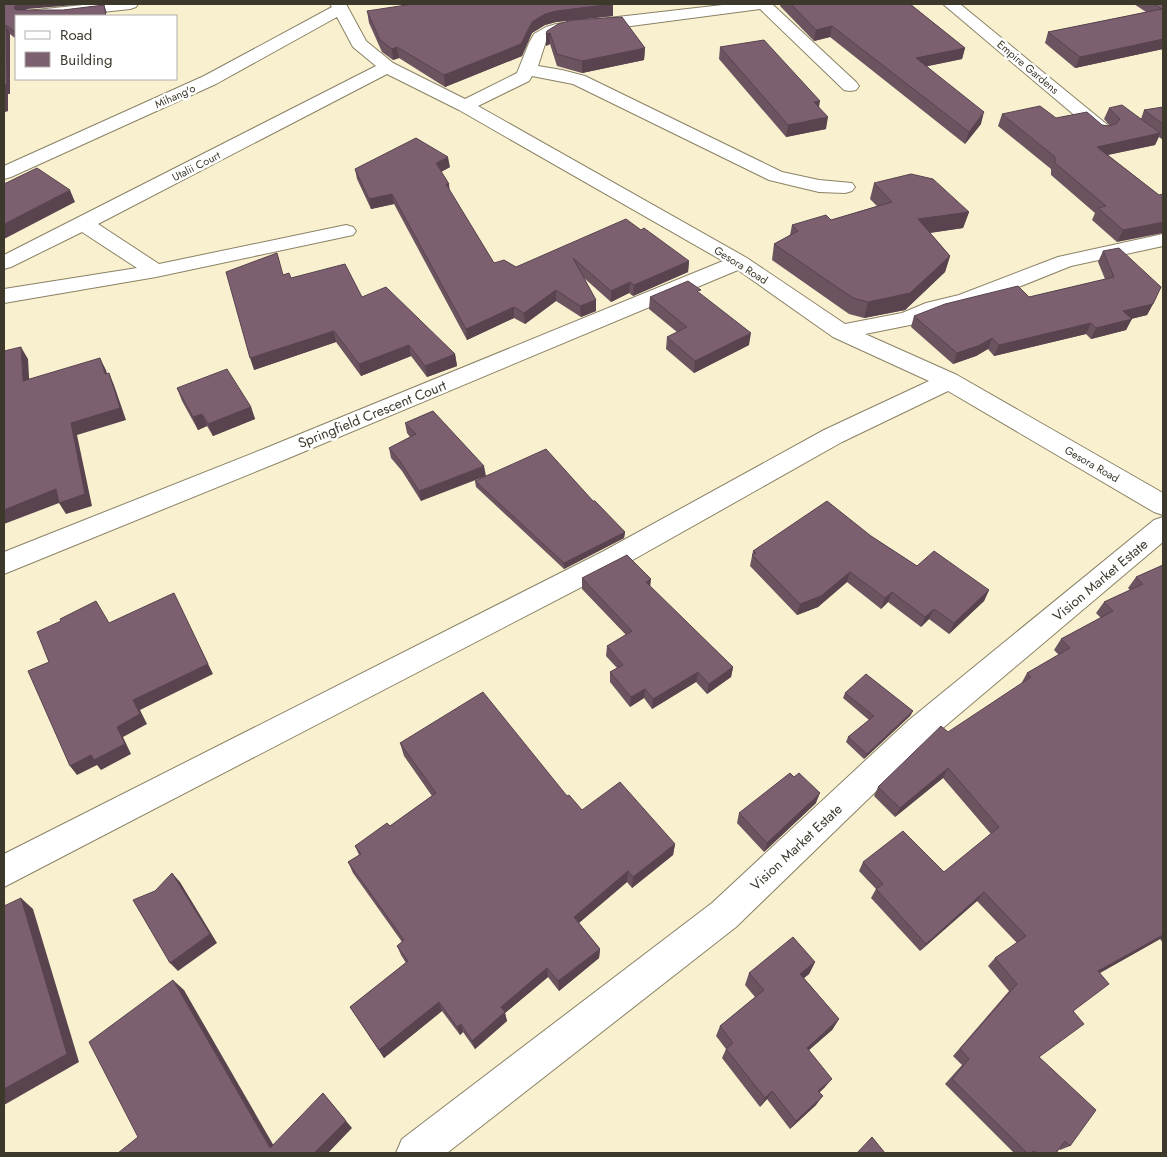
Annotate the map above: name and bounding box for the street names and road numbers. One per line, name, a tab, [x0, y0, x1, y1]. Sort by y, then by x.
street label: Empire Gardens	[994, 36, 1063, 98]
street label: Mihang'o	[152, 80, 198, 112]
street label: Utalii Court	[169, 147, 223, 185]
street label: Gesora Road	[711, 242, 771, 288]
street label: Springfield Crescent Court	[295, 375, 450, 453]
street label: Gesora Road	[1062, 442, 1122, 486]
street label: Vision Market Estate	[1048, 534, 1152, 626]
street label: Vision Market Estate	[746, 799, 846, 895]

